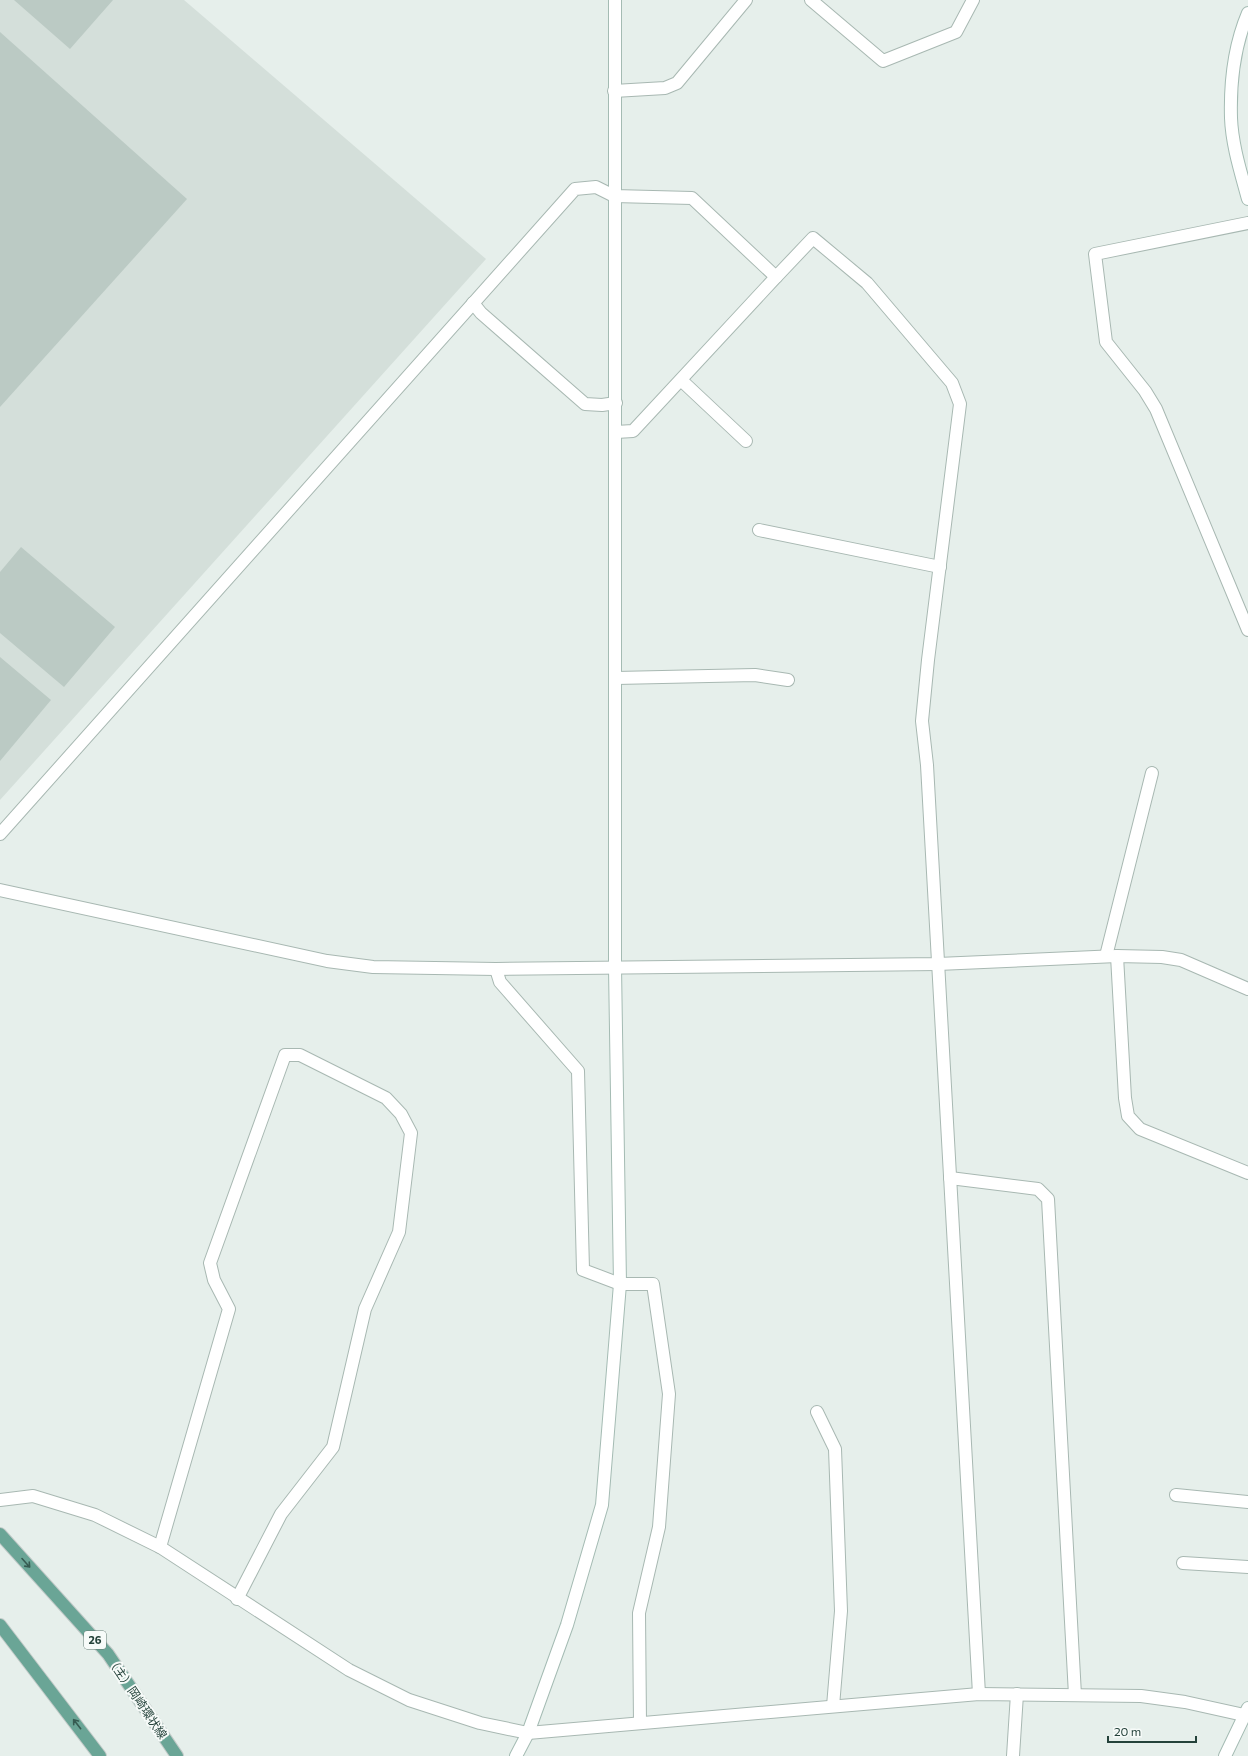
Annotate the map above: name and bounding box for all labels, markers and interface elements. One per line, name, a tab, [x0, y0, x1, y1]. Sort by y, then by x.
one-way arrow	[21, 1558, 31, 1568]
road number: 26	[84, 1631, 106, 1649]
street label: （主）岡崎環状線	[105, 1654, 170, 1741]
scale bar	[1108, 1718, 1196, 1744]
one-way arrow	[73, 1719, 81, 1730]
text: 20 m	[1114, 1724, 1141, 1738]

